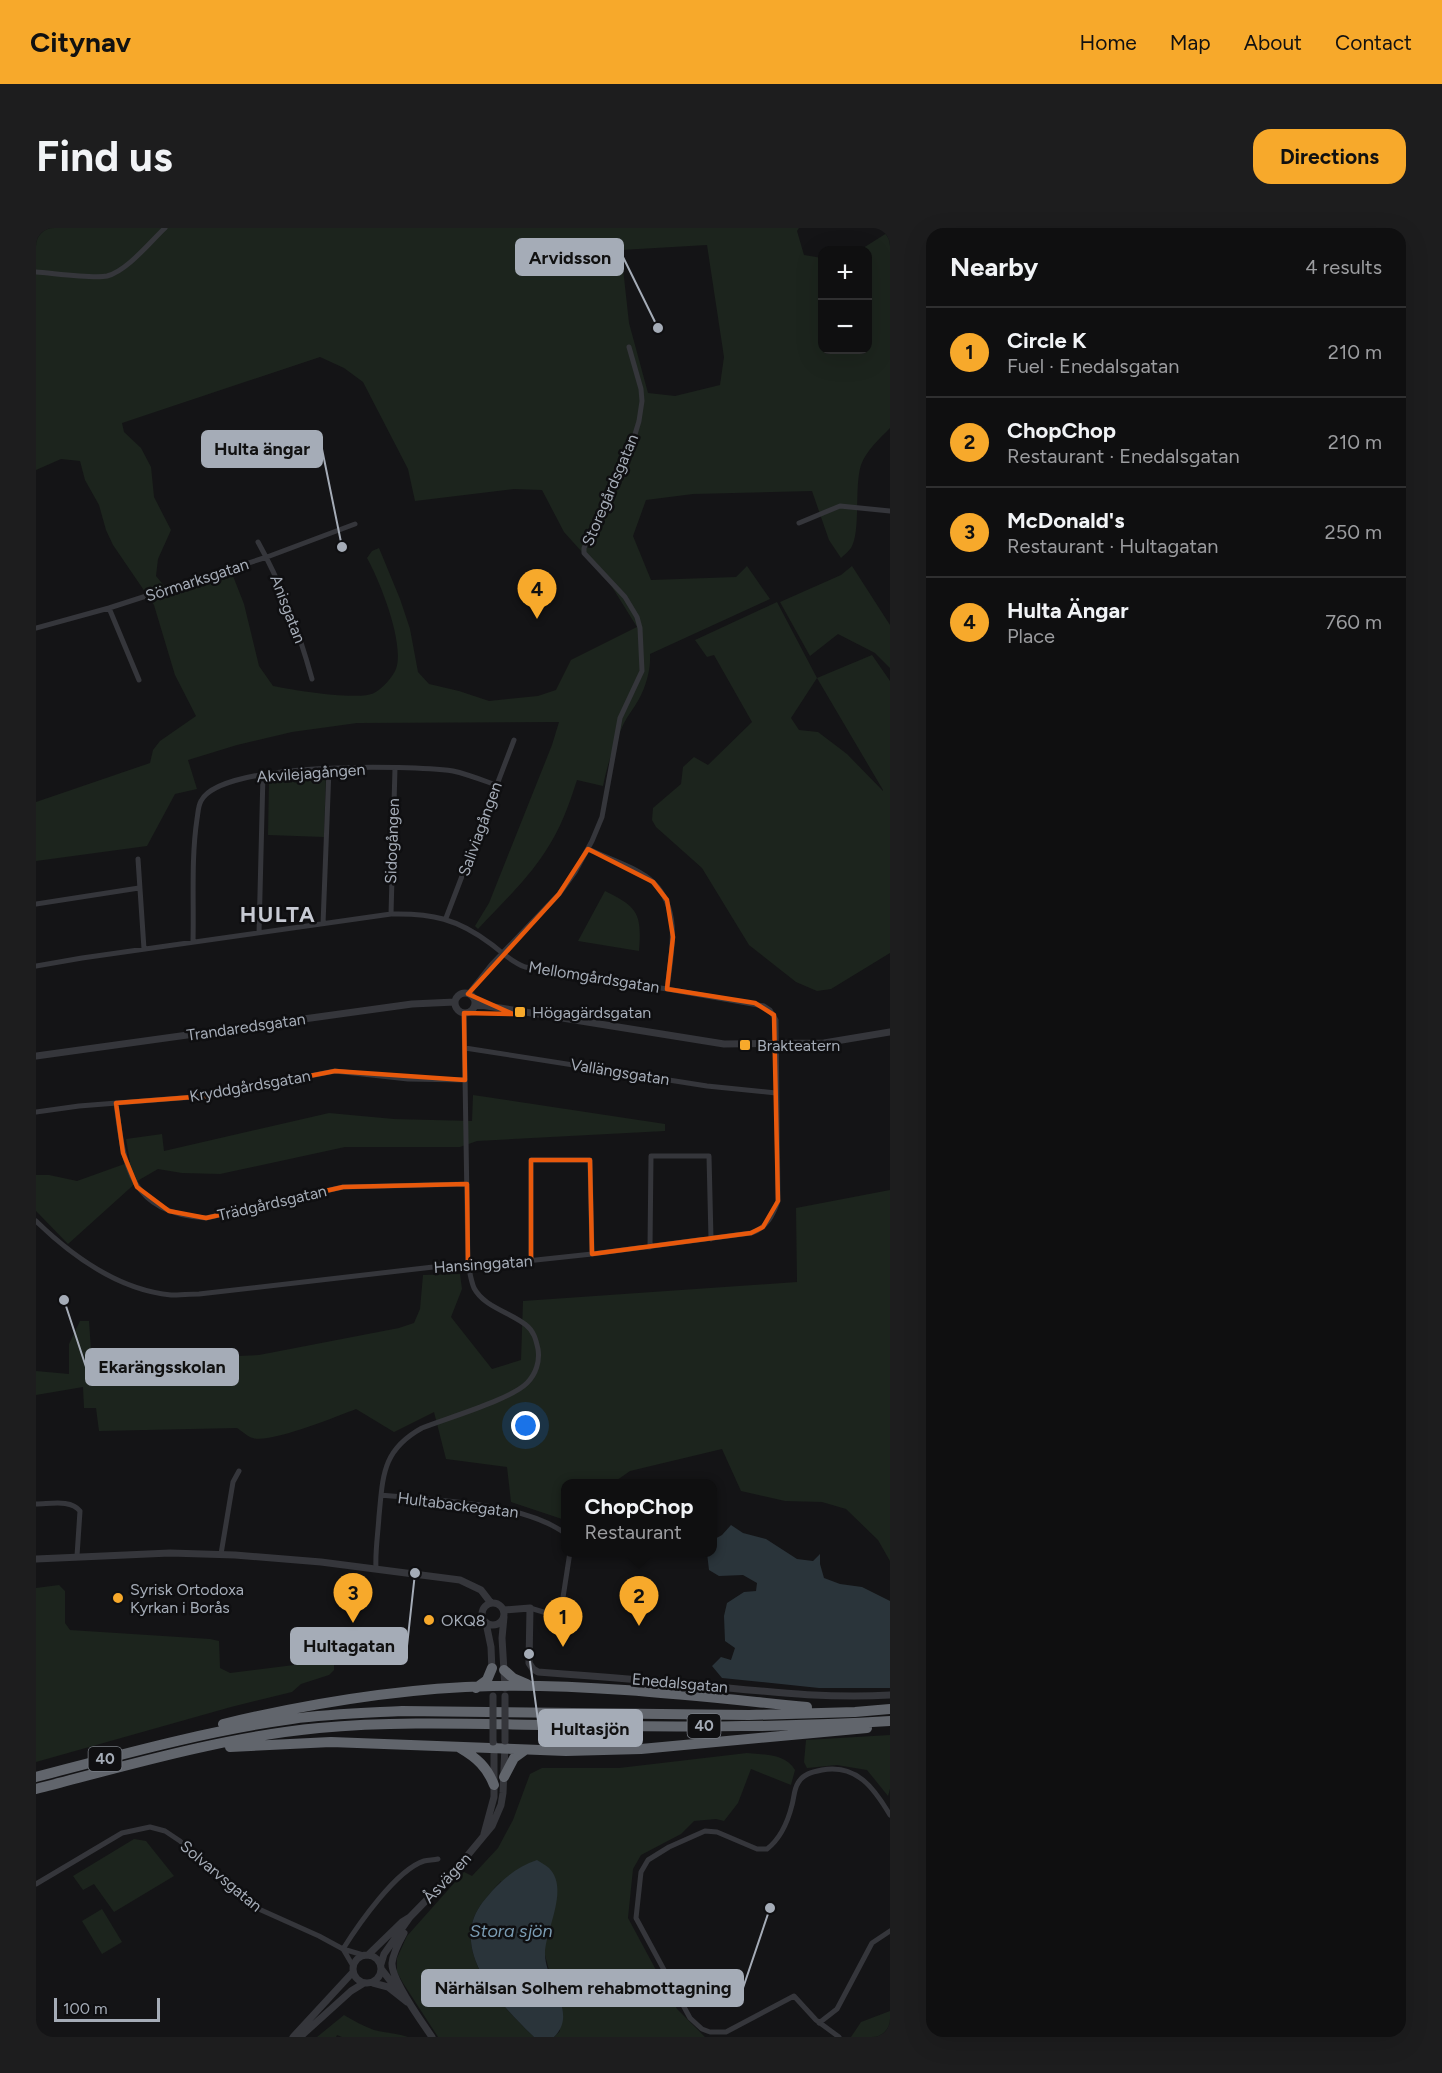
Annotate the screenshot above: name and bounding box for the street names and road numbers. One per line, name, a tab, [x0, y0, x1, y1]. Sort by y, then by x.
street label: Storegårdsgatan	[578, 431, 642, 549]
street label: Sörmarksgatan	[143, 554, 251, 606]
street label: Anisgatan	[266, 572, 310, 646]
street label: Akvilejagången	[256, 760, 366, 786]
street label: Saliviagången	[454, 779, 506, 879]
street label: Sidogången	[381, 798, 403, 884]
street label: Mellomgårdsgatan	[527, 957, 661, 997]
street label: Trandaredsgatan	[185, 1009, 307, 1045]
street label: Vallängsgatan	[569, 1055, 671, 1089]
street label: Kryddgårdsgatan	[188, 1066, 312, 1106]
street label: Trädgårdsgatan	[216, 1181, 328, 1225]
street label: Hansinggatan	[433, 1251, 533, 1277]
street label: Hultabackegatan	[396, 1488, 520, 1522]
street label: Enedalsgatan	[631, 1669, 729, 1697]
road number: 40	[688, 1714, 720, 1738]
road number: 40	[88, 1747, 122, 1771]
street label: Solvarvsgatan	[176, 1836, 266, 1916]
street label: Åsvägen	[419, 1849, 475, 1907]

